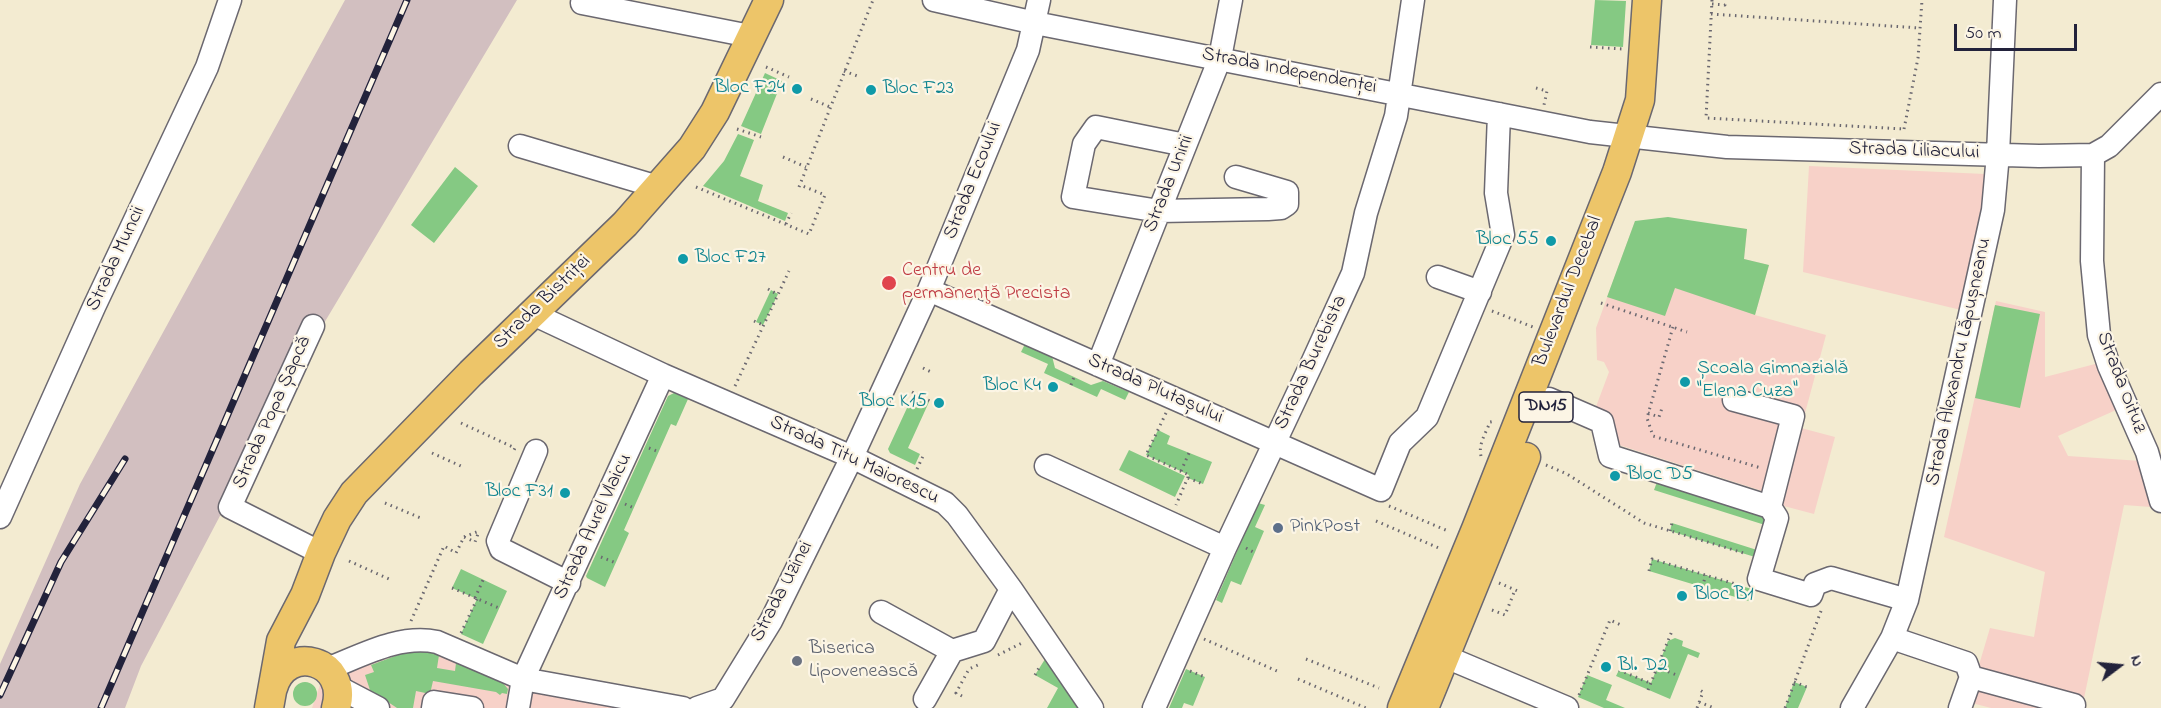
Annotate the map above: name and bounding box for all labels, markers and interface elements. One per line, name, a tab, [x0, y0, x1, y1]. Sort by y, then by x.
scale bar	[1957, 12, 2080, 50]
text: 50 m	[1965, 21, 2002, 47]
street label: Strada Independenței	[1200, 43, 1378, 101]
place label: Bloc F24	[714, 77, 785, 101]
place label: Bloc F23	[883, 78, 954, 102]
marker: Bloc F24	[790, 82, 804, 96]
marker: Bloc F23	[864, 83, 878, 97]
street label: Strada Ecoului	[940, 119, 1008, 243]
street label: Strada Unirii	[1140, 132, 1200, 236]
street label: Strada Liliacului	[1848, 138, 1980, 166]
street label: Strada Muncii	[82, 203, 152, 315]
street label: Bulevardul Decebal	[1529, 213, 1609, 371]
place label: Bloc 55	[1476, 229, 1539, 253]
marker: Bloc 55	[1544, 234, 1558, 248]
street label: Strada Alexandru Lăpușneanu	[1922, 236, 1998, 488]
place label: Bloc F27	[695, 247, 766, 271]
street label: Strada Bistriței	[489, 250, 597, 356]
marker: Bloc F27	[676, 252, 690, 266]
place label: Centru de permanenţă Precista	[902, 260, 1071, 307]
marker: Centru de permanenţă Precista	[880, 274, 898, 292]
street label: Strada Burebista	[1270, 292, 1354, 434]
street label: Strada Oituz	[2090, 329, 2150, 437]
street label: Strada Popa Șapcă	[229, 333, 317, 493]
street label: Strada Plutașului	[1083, 349, 1227, 431]
place label: Școala Gimnazială "Elena Cuza"	[1697, 358, 1848, 405]
place label: Bloc K4	[983, 375, 1041, 399]
marker: Școala Gimnazială "Elena Cuza"	[1678, 375, 1692, 389]
marker: Bloc K4	[1046, 380, 1060, 394]
place label: Bloc K15	[860, 391, 927, 415]
road number: DN15	[1519, 392, 1573, 422]
marker: Bloc K15	[932, 396, 946, 410]
street label: Strada Titu Maiorescu	[765, 411, 943, 511]
street label: Strada Aurel Vlaicu	[550, 450, 638, 604]
place label: Bloc D5	[1627, 464, 1693, 488]
marker: Bloc D5	[1608, 469, 1622, 483]
place label: Bloc F31	[486, 481, 553, 505]
marker: Bloc F31	[558, 486, 572, 500]
place label: PinkPost	[1290, 516, 1360, 540]
marker: PinkPost	[1271, 521, 1285, 535]
street label: Strada Uzinei	[746, 538, 820, 646]
place label: Bloc B1	[1694, 584, 1754, 608]
marker: Bloc B1	[1675, 589, 1689, 603]
north arrow	[2089, 636, 2149, 696]
place label: Biserica Lipovenească	[809, 638, 917, 685]
text: N	[2123, 653, 2149, 670]
marker: Biserica Lipovenească	[790, 654, 804, 668]
place label: Bl. D2	[1618, 655, 1667, 679]
marker: Bl. D2	[1599, 660, 1613, 674]

